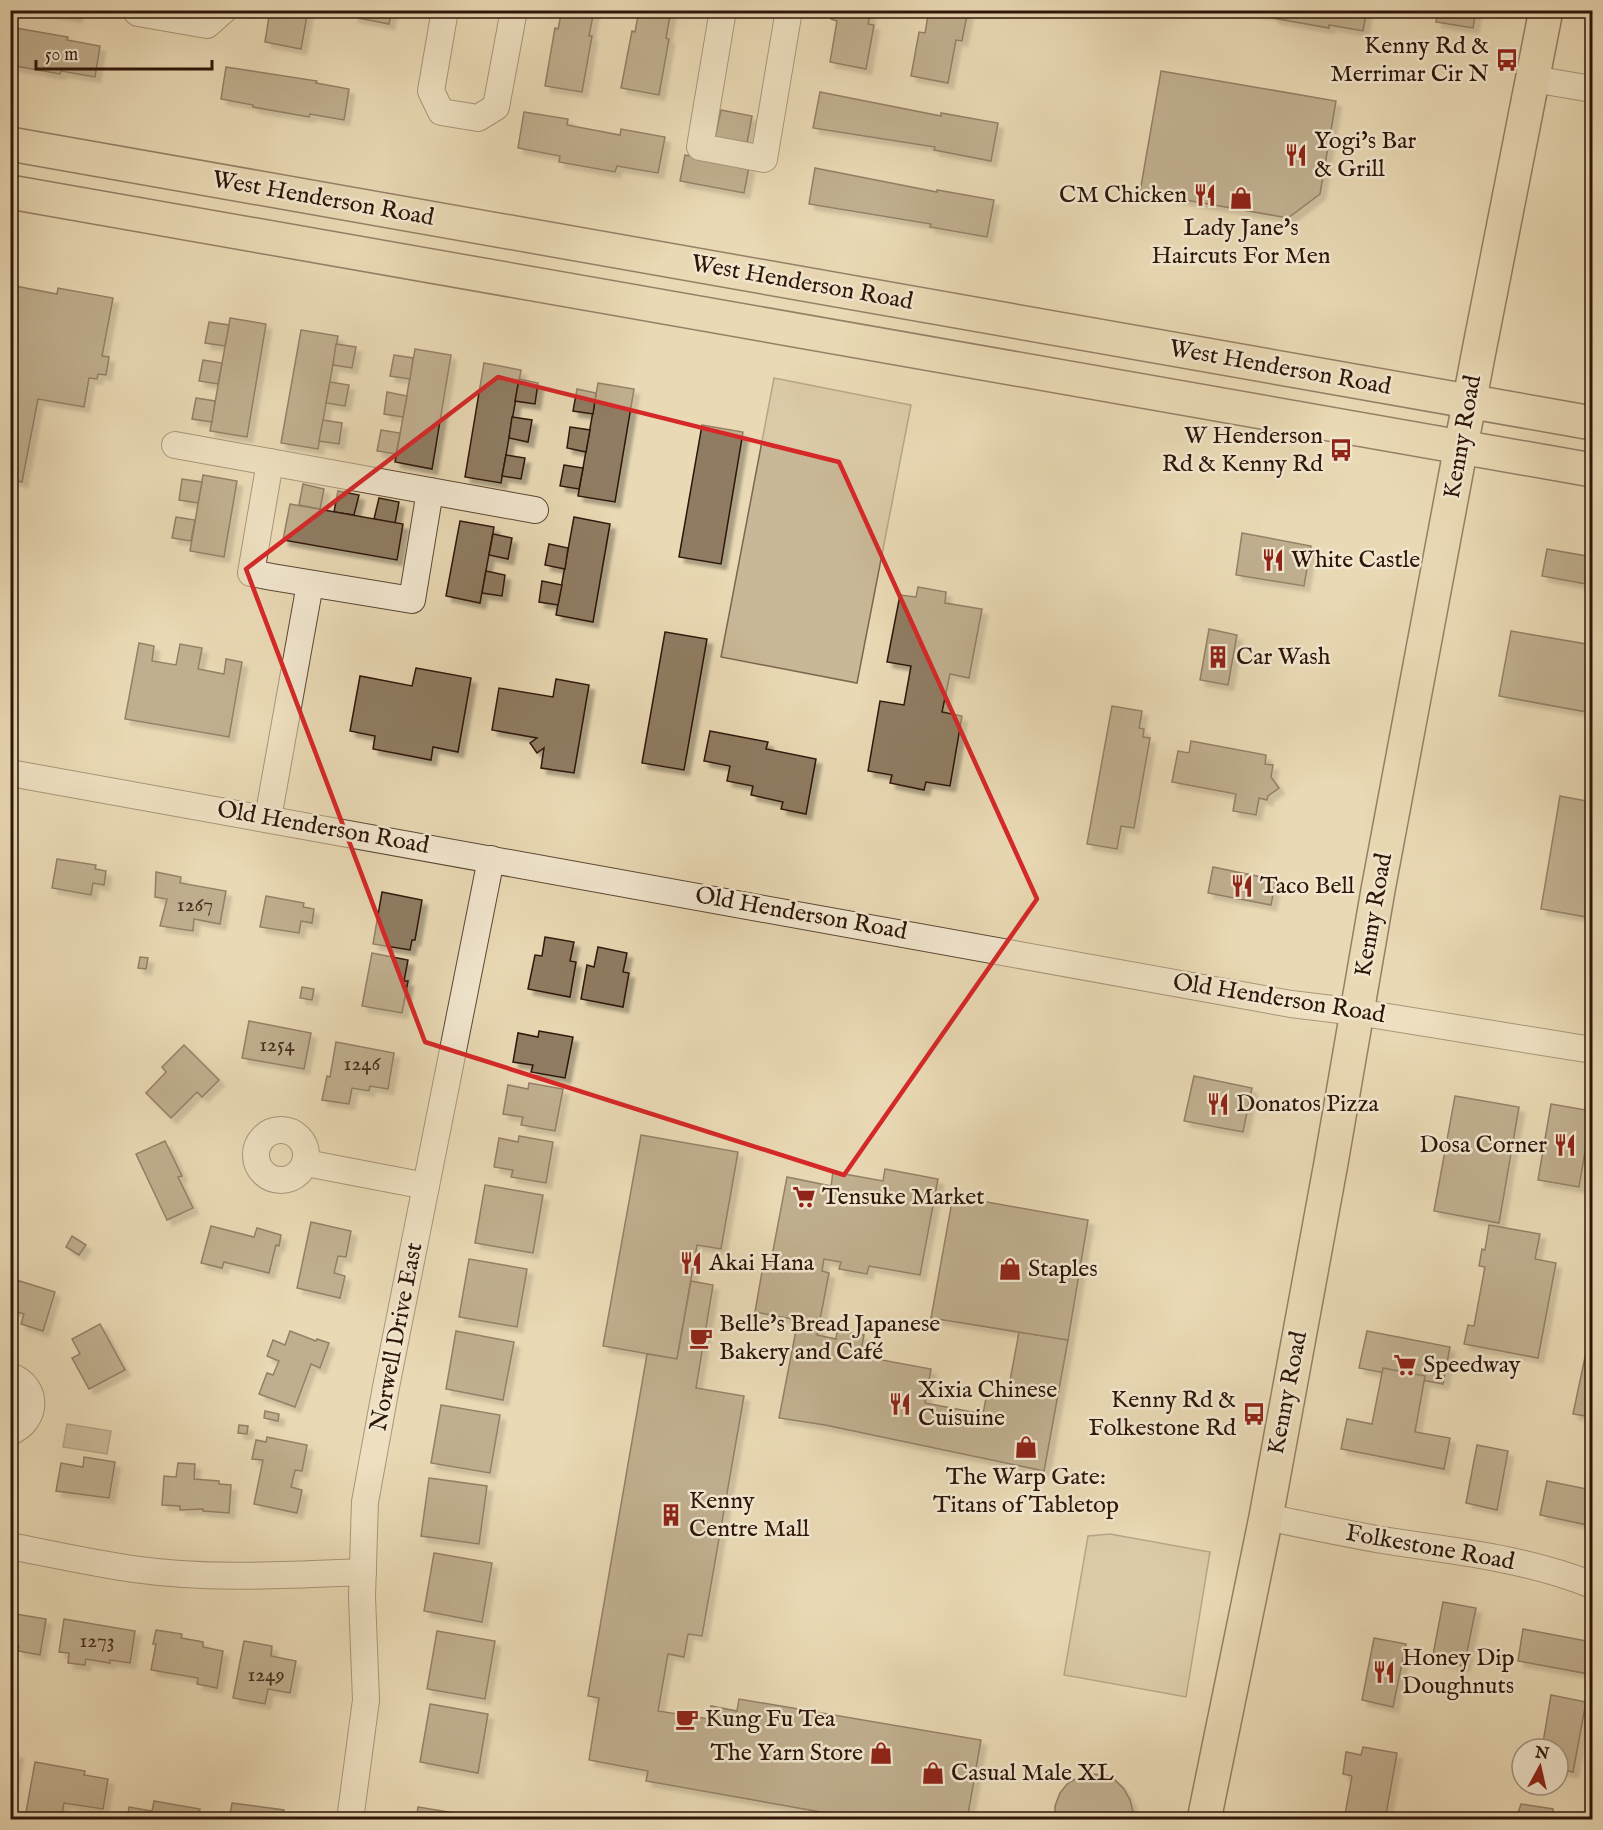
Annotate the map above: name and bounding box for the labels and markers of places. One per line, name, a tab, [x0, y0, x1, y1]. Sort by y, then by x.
place label: Kenny Rd & Merrimar Cir N	[1330, 31, 1489, 90]
bus stop icon: Kenny Rd & Merrimar Cir N	[1494, 47, 1520, 73]
place label: Yogi's Bar & Grill	[1314, 126, 1417, 185]
restaurant icon: Yogi's Bar & Grill	[1283, 142, 1309, 168]
place label: CM Chicken	[1059, 180, 1187, 211]
restaurant icon: CM Chicken	[1192, 182, 1218, 208]
shop icon: Lady Jane's Haircuts For Men	[1228, 185, 1254, 211]
place label: Lady Jane's Haircuts For Men	[1152, 213, 1331, 272]
place label: W Henderson Rd & Kenny Rd	[1162, 421, 1323, 480]
bus stop icon: W Henderson Rd & Kenny Rd	[1328, 437, 1354, 463]
place label: White Castle	[1291, 545, 1420, 576]
restaurant icon: White Castle	[1260, 547, 1286, 573]
place label: Car Wash	[1236, 642, 1331, 673]
building icon: Car Wash	[1205, 644, 1231, 670]
place label: Taco Bell	[1260, 871, 1355, 902]
restaurant icon: Taco Bell	[1229, 873, 1255, 899]
place label: Donatos Pizza	[1236, 1089, 1380, 1120]
restaurant icon: Donatos Pizza	[1205, 1091, 1231, 1117]
place label: Dosa Corner	[1419, 1130, 1547, 1161]
restaurant icon: Dosa Corner	[1552, 1132, 1578, 1158]
place label: Tensuke Market	[822, 1182, 985, 1213]
supermarket icon: Tensuke Market	[791, 1184, 817, 1210]
place label: Akai Hana	[708, 1248, 815, 1279]
restaurant icon: Akai Hana	[678, 1250, 704, 1276]
place label: Staples	[1028, 1254, 1098, 1285]
shop icon: Staples	[997, 1256, 1023, 1282]
place label: Belle's Bread Japanese Bakery and Café	[719, 1309, 940, 1368]
cafe icon: Belle's Bread Japanese Bakery and Café	[688, 1325, 714, 1351]
place label: Speedway	[1423, 1350, 1521, 1381]
supermarket icon: Speedway	[1392, 1352, 1418, 1378]
place label: Xixia Chinese Cuisuine	[918, 1375, 1057, 1434]
place label: Kenny Rd & Folkestone Rd	[1088, 1385, 1236, 1444]
restaurant icon: Xixia Chinese Cuisuine	[887, 1391, 913, 1417]
bus stop icon: Kenny Rd & Folkestone Rd	[1241, 1401, 1267, 1427]
shop icon: The Warp Gate: Titans of Tabletop	[1013, 1434, 1039, 1460]
place label: The Warp Gate: Titans of Tabletop	[933, 1462, 1119, 1521]
place label: Kenny Centre Mall	[689, 1486, 810, 1545]
building icon: Kenny Centre Mall	[658, 1502, 684, 1528]
place label: Honey Dip Doughnuts	[1402, 1643, 1515, 1702]
restaurant icon: Honey Dip Doughnuts	[1371, 1659, 1397, 1685]
place label: Kung Fu Tea	[705, 1704, 836, 1735]
cafe icon: Kung Fu Tea	[674, 1706, 700, 1732]
place label: The Yarn Store	[710, 1738, 863, 1769]
shop icon: The Yarn Store	[868, 1740, 894, 1766]
place label: Casual Male XL	[951, 1758, 1115, 1789]
shop icon: Casual Male XL	[920, 1760, 946, 1786]

